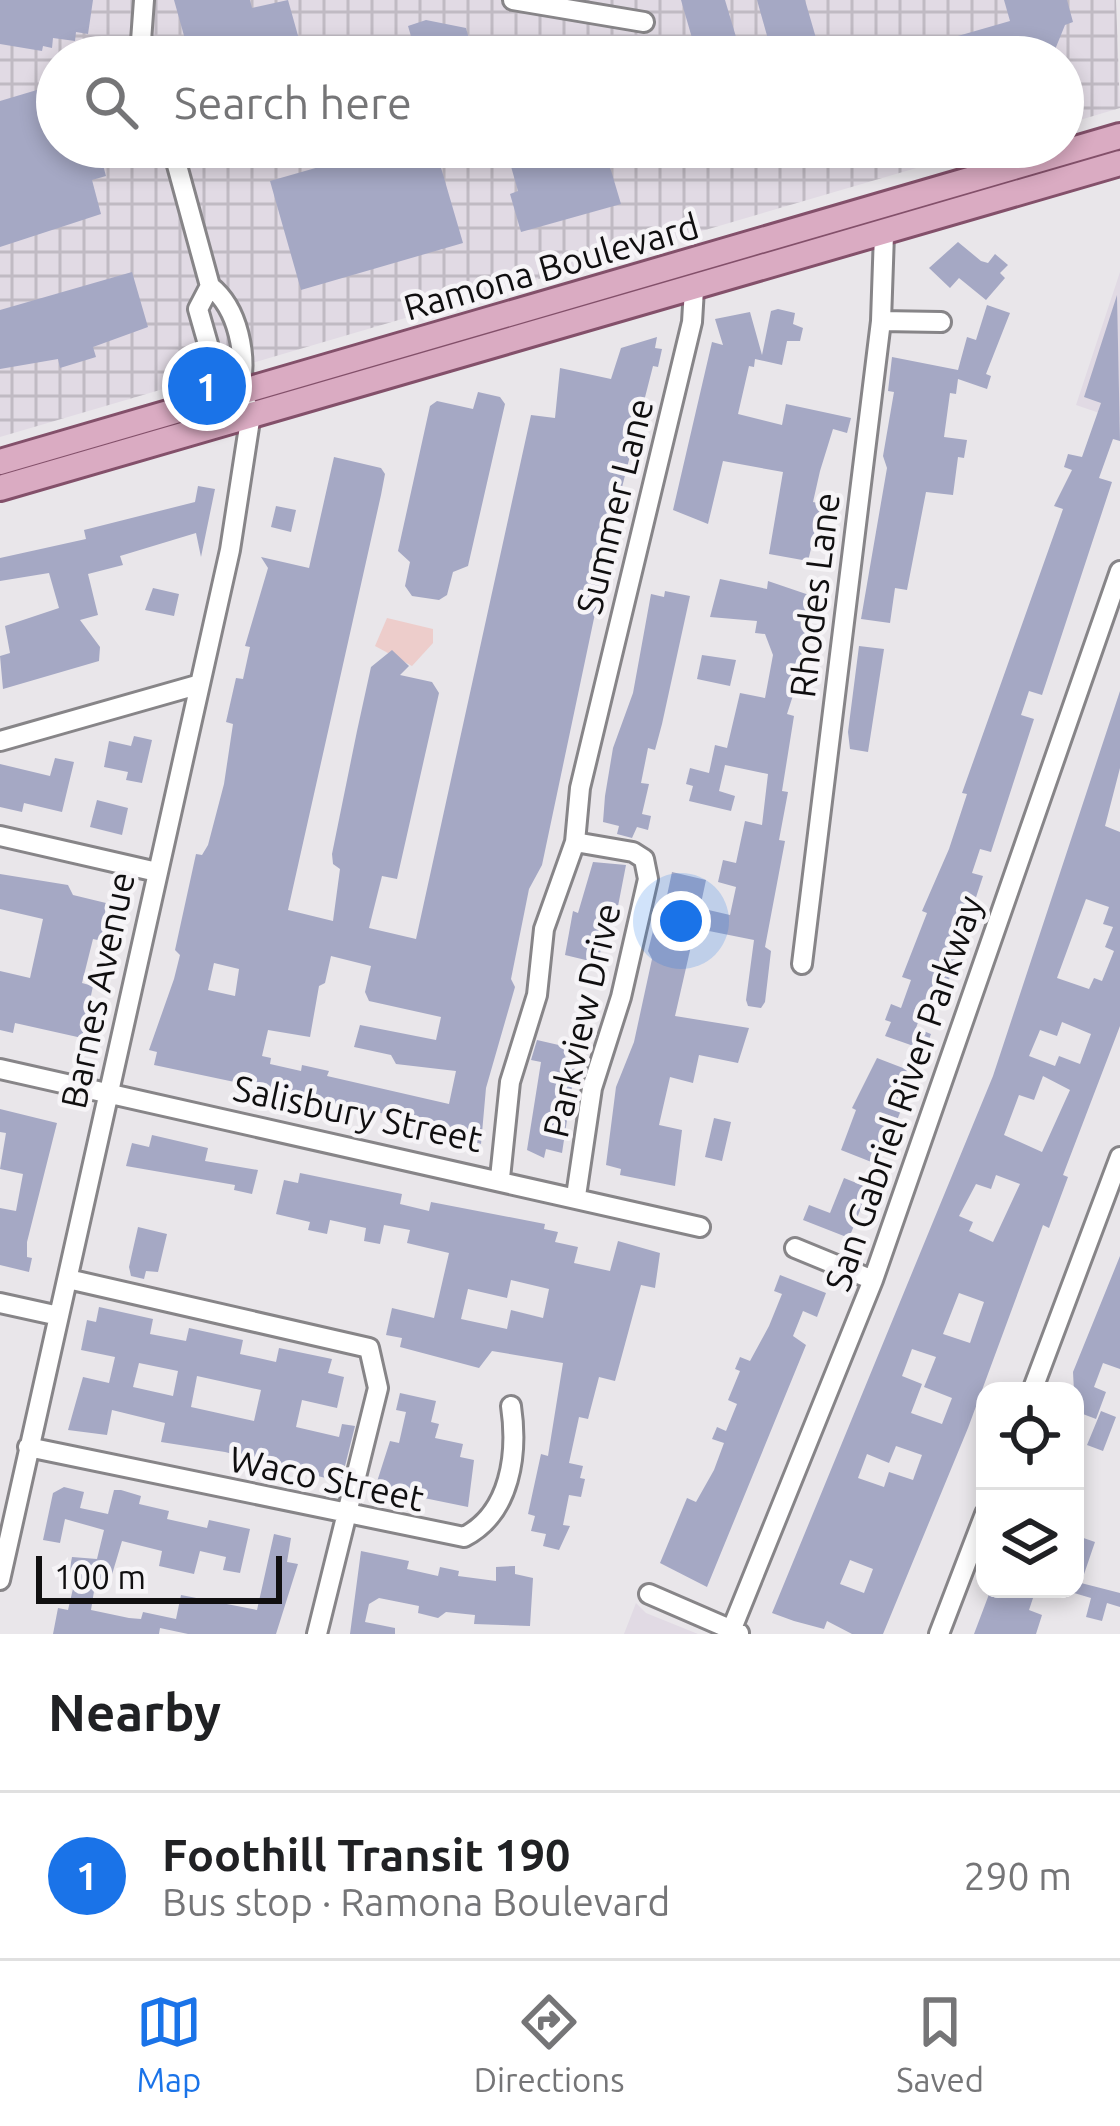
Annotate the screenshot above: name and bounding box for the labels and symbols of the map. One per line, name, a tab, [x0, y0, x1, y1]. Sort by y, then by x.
street label: Ramona Boulevard	[399, 204, 703, 328]
pin: 1	[168, 341, 246, 431]
street label: Summer Lane	[567, 394, 661, 618]
street label: Rhodes Lane	[781, 490, 847, 700]
street label: Barnes Avenue	[52, 868, 142, 1112]
street label: San Gabriel River Parkway	[816, 890, 990, 1296]
your location	[651, 891, 711, 951]
street label: Parkview Drive	[534, 899, 628, 1141]
street label: Salisbury Street	[230, 1067, 486, 1159]
street label: Waco Street	[226, 1437, 428, 1519]
scale bar	[36, 1550, 282, 1603]

